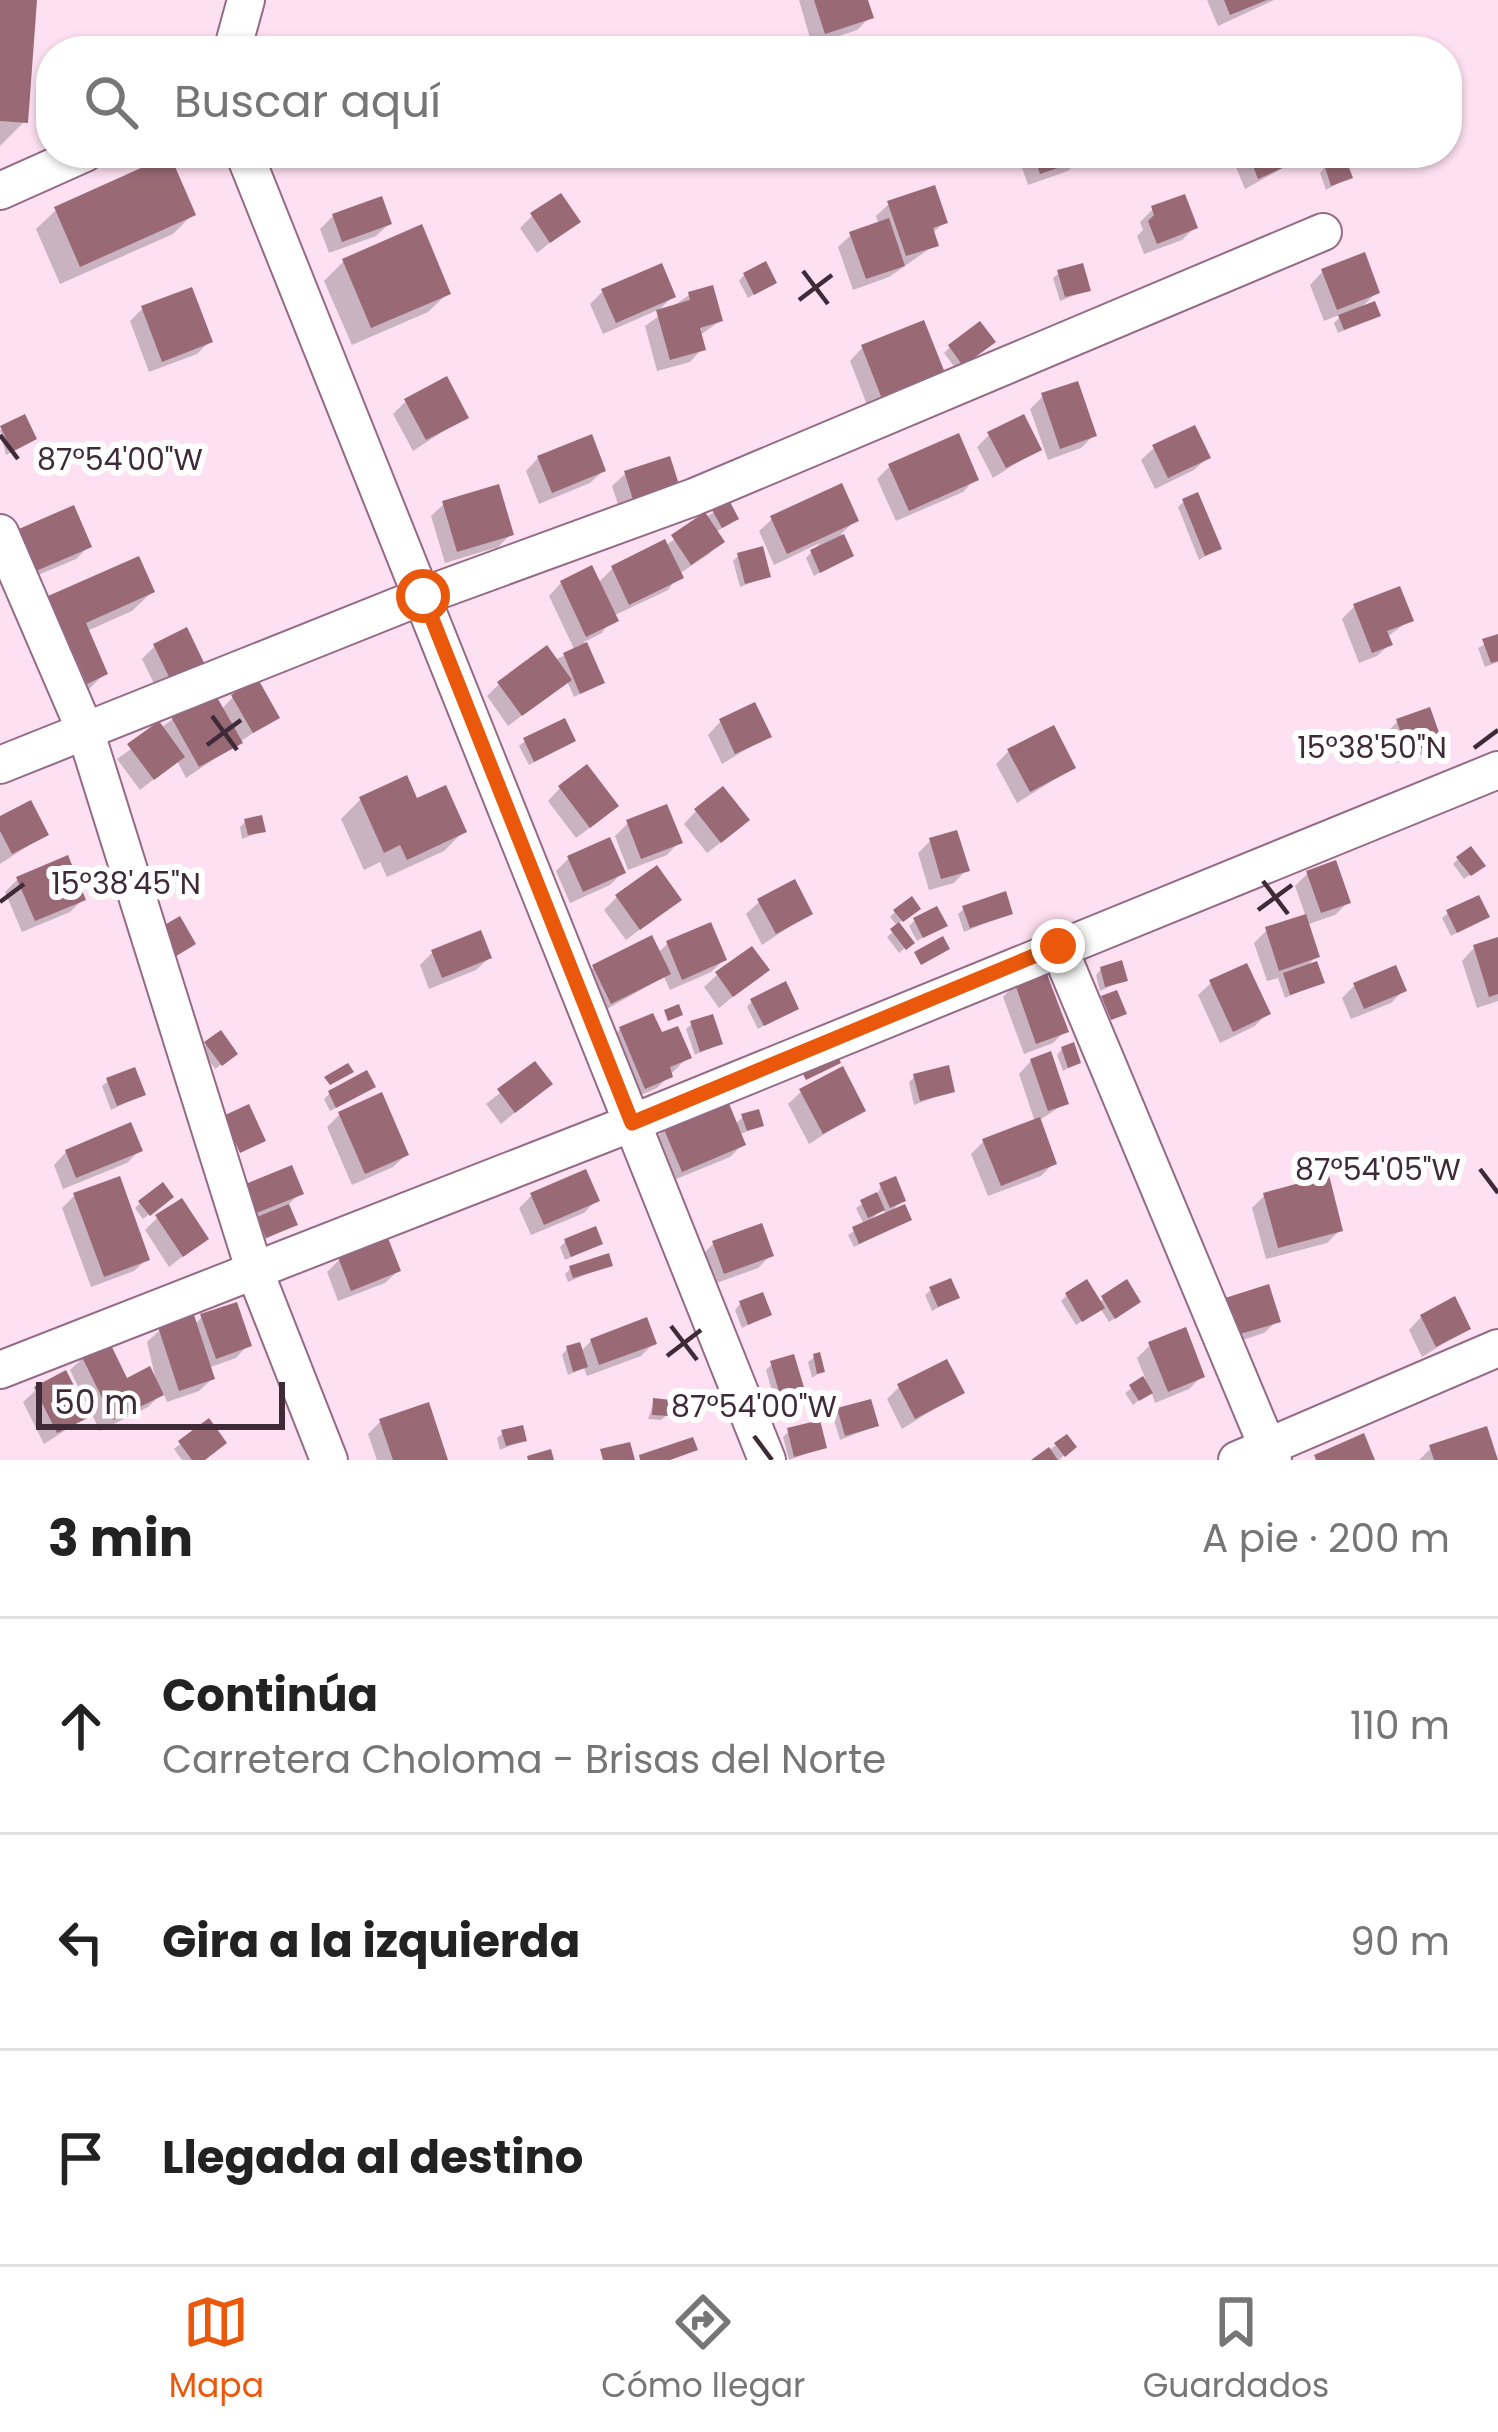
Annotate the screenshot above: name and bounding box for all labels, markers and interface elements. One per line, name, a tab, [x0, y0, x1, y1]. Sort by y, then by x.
search box	[36, 36, 1462, 168]
icon: search	[78, 69, 144, 135]
text: Buscar aquí	[174, 70, 441, 133]
text: 87°54'00"W	[37, 438, 203, 481]
route start	[396, 569, 450, 623]
text: 15°38'50"N	[1297, 726, 1447, 769]
text: 15°38'45"N	[51, 862, 201, 905]
route end	[1031, 919, 1085, 973]
text: 87°54'05"W	[1295, 1148, 1461, 1191]
scale bar	[36, 1376, 285, 1429]
text: 50 m	[54, 1379, 138, 1426]
text: 87°54'00"W	[671, 1385, 837, 1428]
text: 3 min	[48, 1502, 193, 1574]
text: A pie · 200 m	[1202, 1511, 1450, 1566]
text: Continúa	[162, 1664, 378, 1727]
icon: ahead	[48, 1693, 114, 1759]
text: 110 m	[1350, 1698, 1450, 1753]
text: Carretera Choloma - Brisas del Norte	[162, 1732, 886, 1787]
icon: left	[48, 1909, 114, 1975]
text: Gira a la izquierda	[162, 1910, 580, 1973]
text: 90 m	[1350, 1914, 1450, 1969]
icon: arrive	[48, 2125, 114, 2191]
text: Llegada al destino	[162, 2126, 584, 2189]
tab: Mapa	[169, 2289, 264, 2411]
tab: Cómo llegar	[601, 2289, 805, 2411]
tab: Guardados	[1143, 2289, 1329, 2411]

